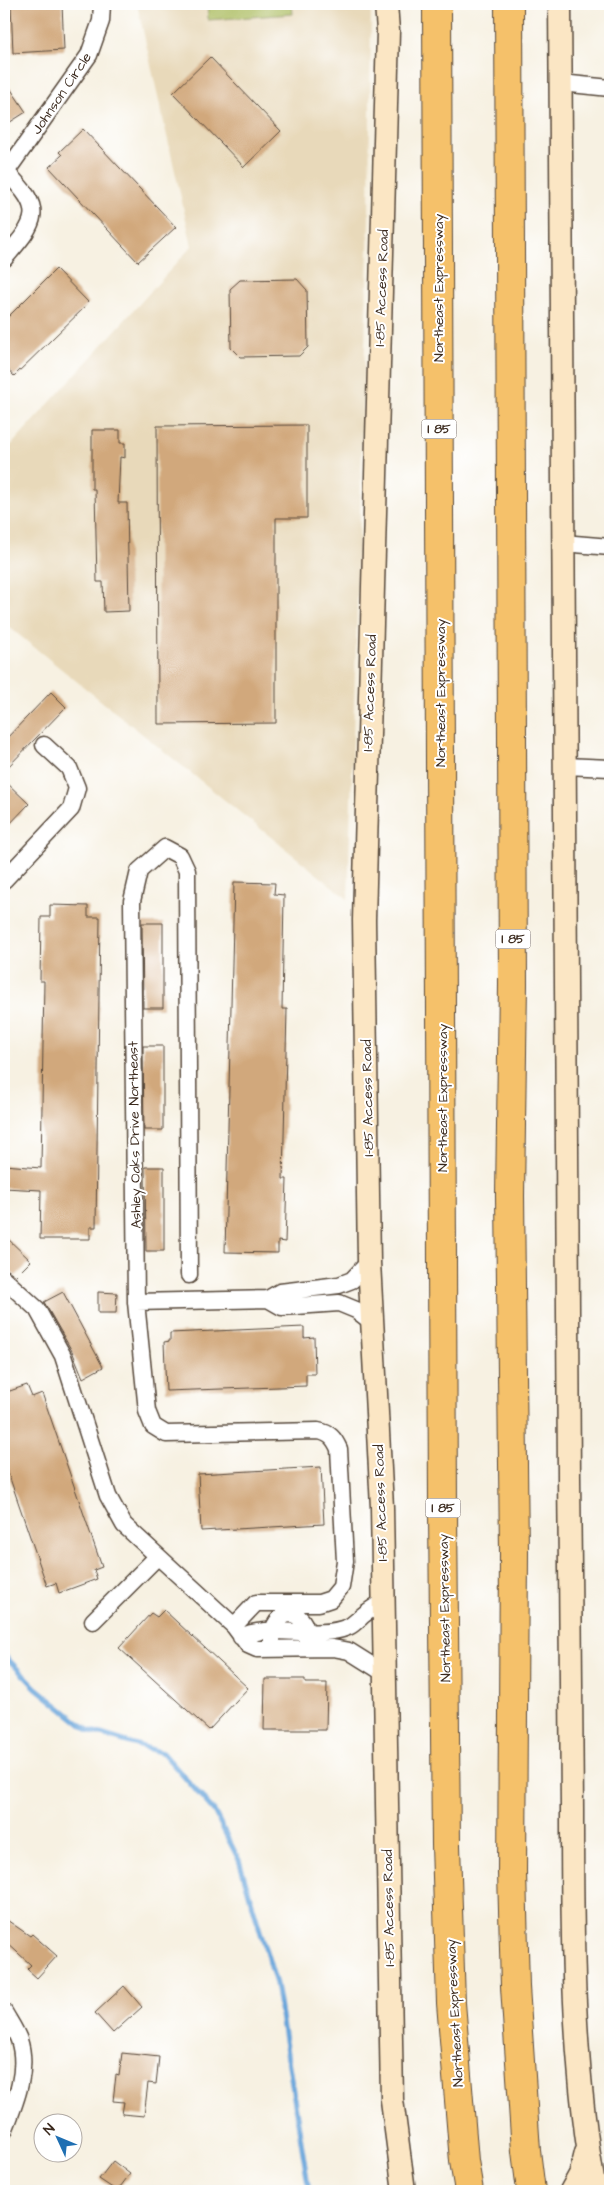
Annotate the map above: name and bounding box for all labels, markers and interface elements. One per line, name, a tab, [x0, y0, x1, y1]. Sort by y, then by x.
street label: Johnson Circle	[27, 48, 97, 139]
street label: Northeast Expressway	[429, 214, 449, 362]
street label: I-85 Access Road	[370, 229, 394, 347]
road number: I 85	[422, 419, 456, 438]
street label: Northeast Expressway	[431, 619, 451, 767]
street label: I-85 Access Road	[358, 634, 382, 752]
road number: I 85	[496, 930, 530, 949]
street label: Northeast Expressway	[433, 1024, 453, 1172]
street label: I-85 Access Road	[357, 1039, 379, 1157]
street label: Ashley Oaks Drive Northeast	[123, 1041, 147, 1229]
street label: I-85 Access Road	[369, 1444, 393, 1562]
road number: I 85	[426, 1499, 460, 1518]
street label: Northeast Expressway	[434, 1533, 456, 1682]
street label: I-85 Access Road	[378, 1849, 400, 1967]
street label: Northeast Expressway	[441, 1938, 469, 2087]
north arrow	[32, 2112, 82, 2162]
text: N	[39, 2119, 60, 2140]

